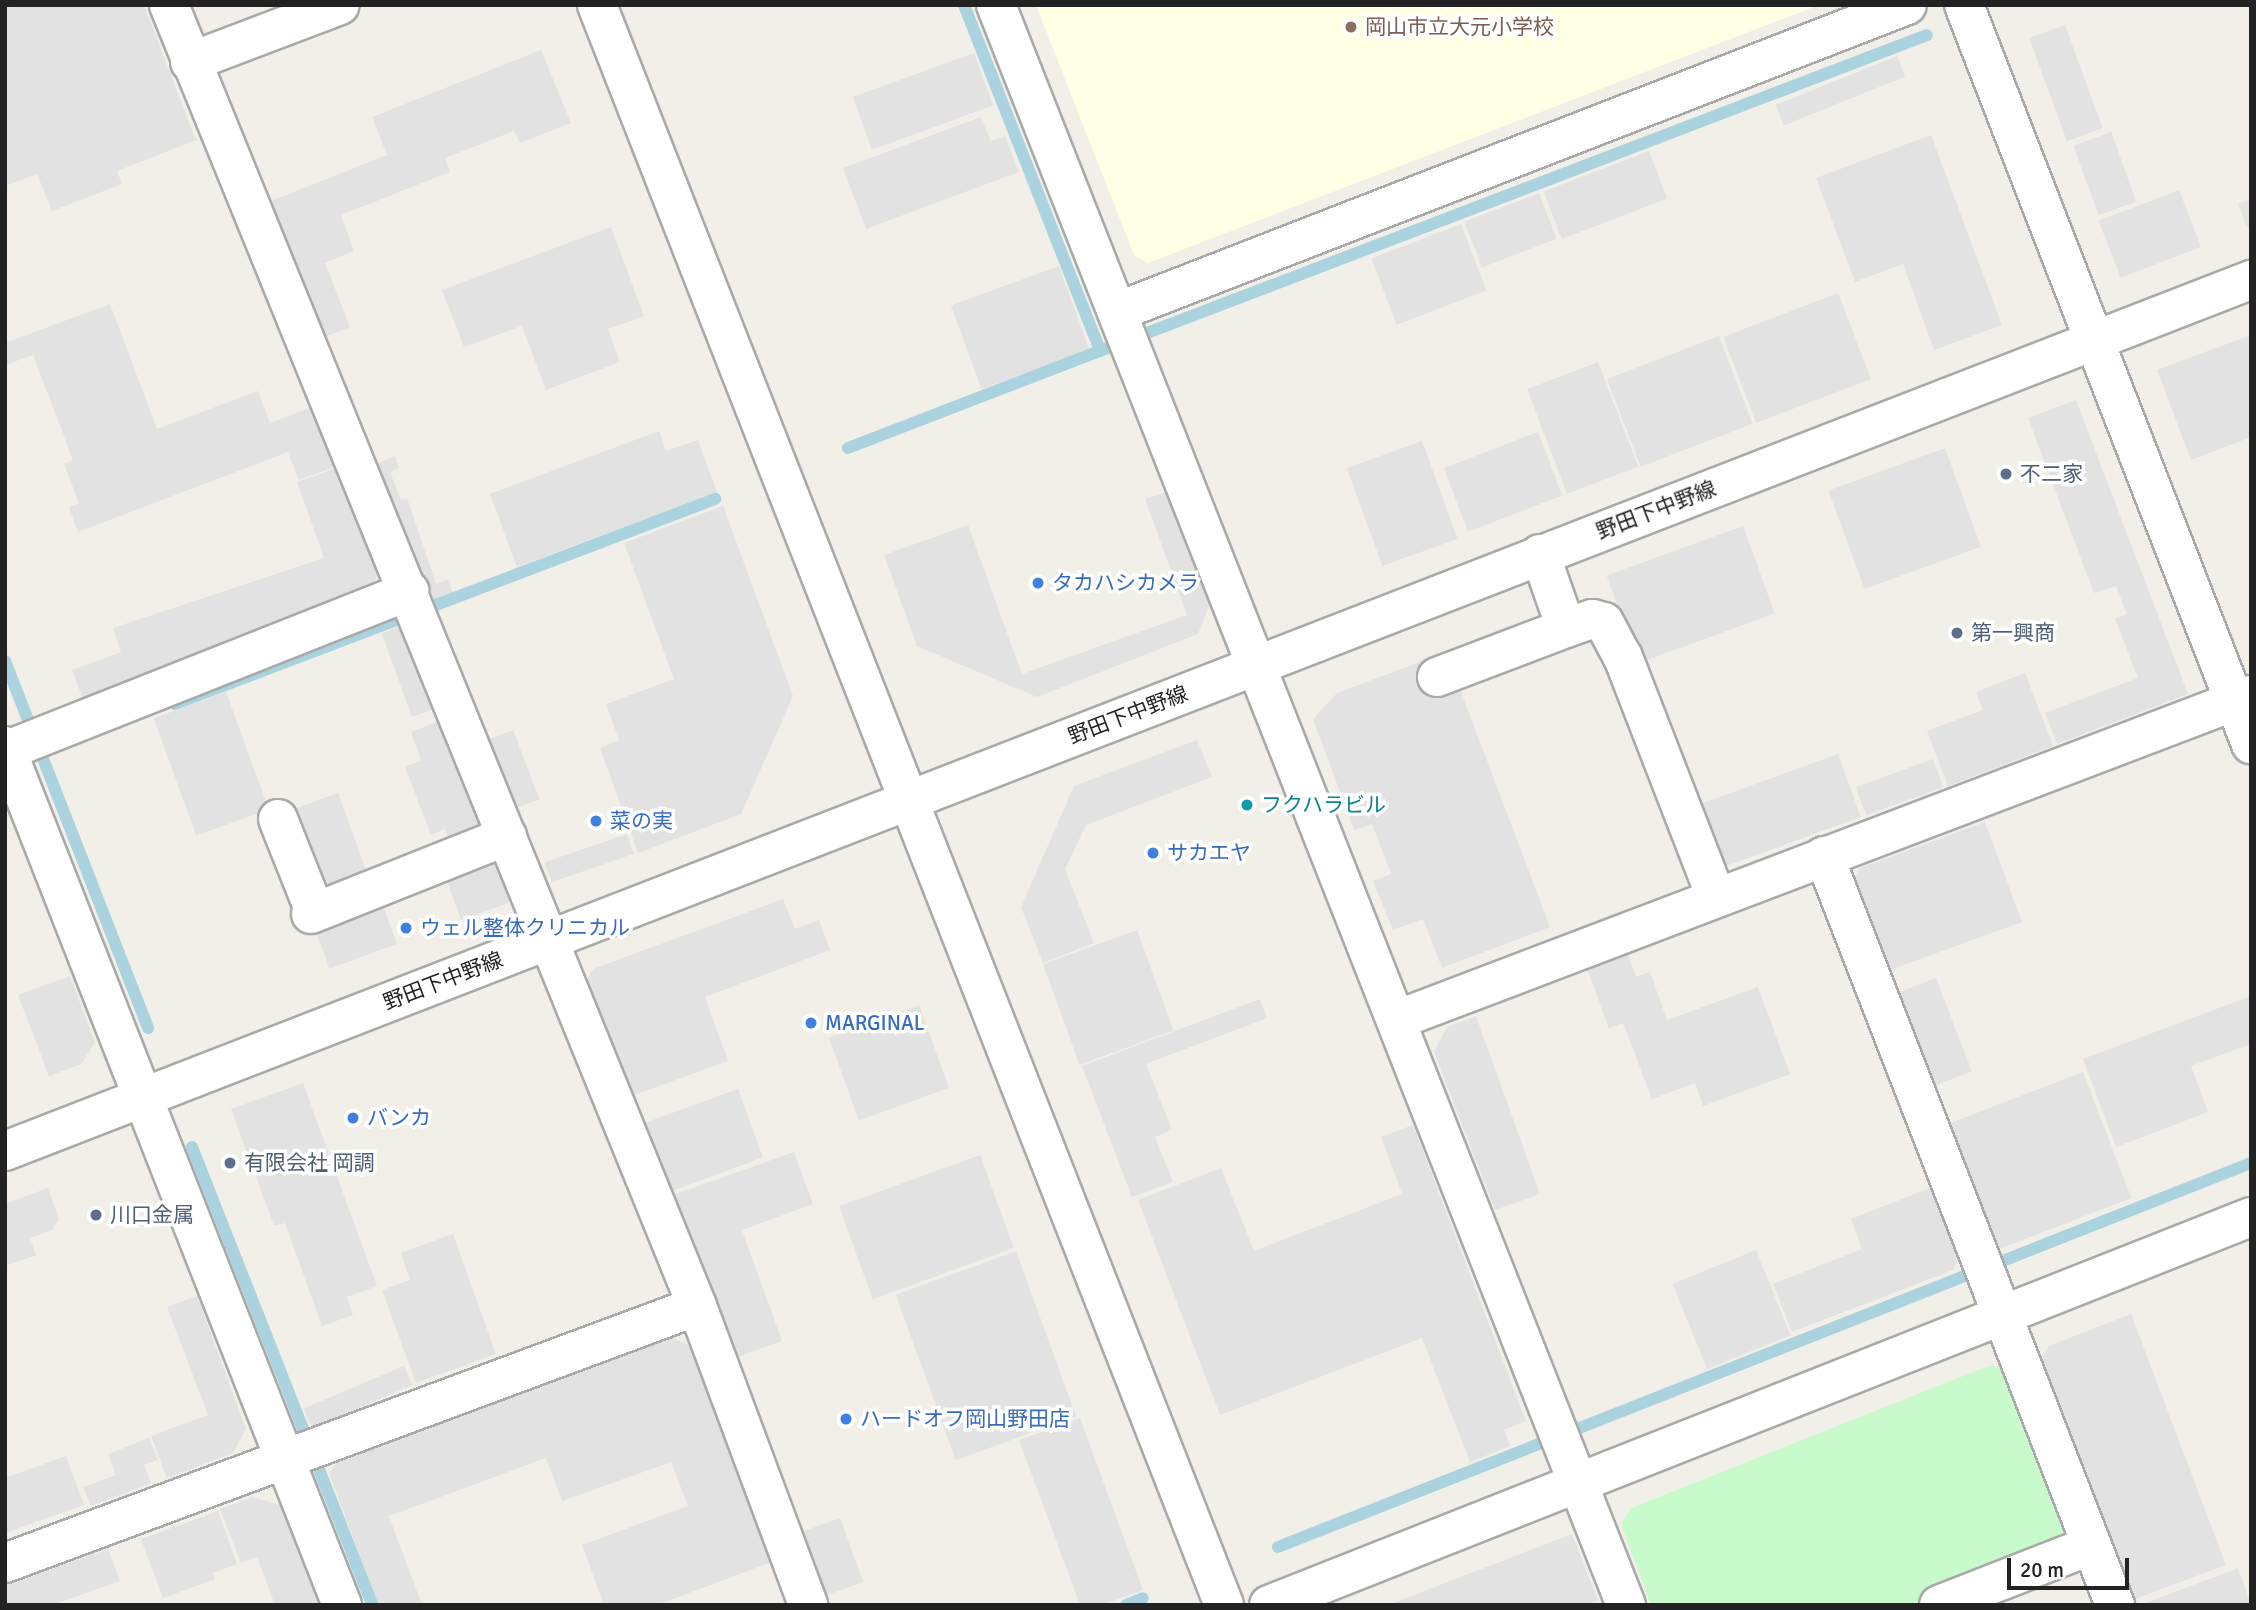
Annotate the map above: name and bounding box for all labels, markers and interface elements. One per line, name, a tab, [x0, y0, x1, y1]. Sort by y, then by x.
place label: 岡山市立大元小学校	[1365, 14, 1554, 40]
marker: 岡山市立大元小学校	[1343, 19, 1359, 35]
place label: 不二家	[2020, 461, 2083, 487]
marker: 不二家	[1998, 466, 2014, 482]
street label: 野田下中野線	[1593, 476, 1719, 544]
place label: タカハシカメラ	[1052, 570, 1199, 596]
marker: タカハシカメラ	[1030, 575, 1046, 591]
place label: 第一興商	[1971, 620, 2055, 646]
marker: 第一興商	[1949, 625, 1965, 641]
street label: 野田下中野線	[1065, 681, 1191, 749]
place label: フクハラビル	[1261, 792, 1387, 818]
marker: フクハラビル	[1239, 797, 1255, 813]
place label: 菜の実	[610, 808, 673, 834]
marker: 菜の実	[588, 813, 604, 829]
place label: サカエヤ	[1167, 840, 1251, 866]
marker: サカエヤ	[1145, 845, 1161, 861]
place label: ウェル整体クリニカル	[420, 915, 630, 941]
marker: ウェル整体クリニカル	[398, 920, 414, 936]
street label: 野田下中野線	[380, 947, 506, 1015]
place label: MARGINAL	[825, 1010, 925, 1036]
marker: MARGINAL	[803, 1015, 819, 1031]
place label: バンカ	[367, 1105, 430, 1131]
marker: バンカ	[345, 1110, 361, 1126]
place label: 有限会社 岡調	[244, 1150, 375, 1176]
marker: 有限会社 岡調	[222, 1155, 238, 1171]
place label: 川口金属	[110, 1202, 194, 1228]
marker: 川口金属	[88, 1207, 104, 1223]
place label: ハードオフ岡山野田店	[860, 1406, 1070, 1432]
marker: ハードオフ岡山野田店	[838, 1411, 854, 1427]
scale bar	[2011, 1544, 2134, 1588]
text: 20 m	[2020, 1557, 2064, 1583]

